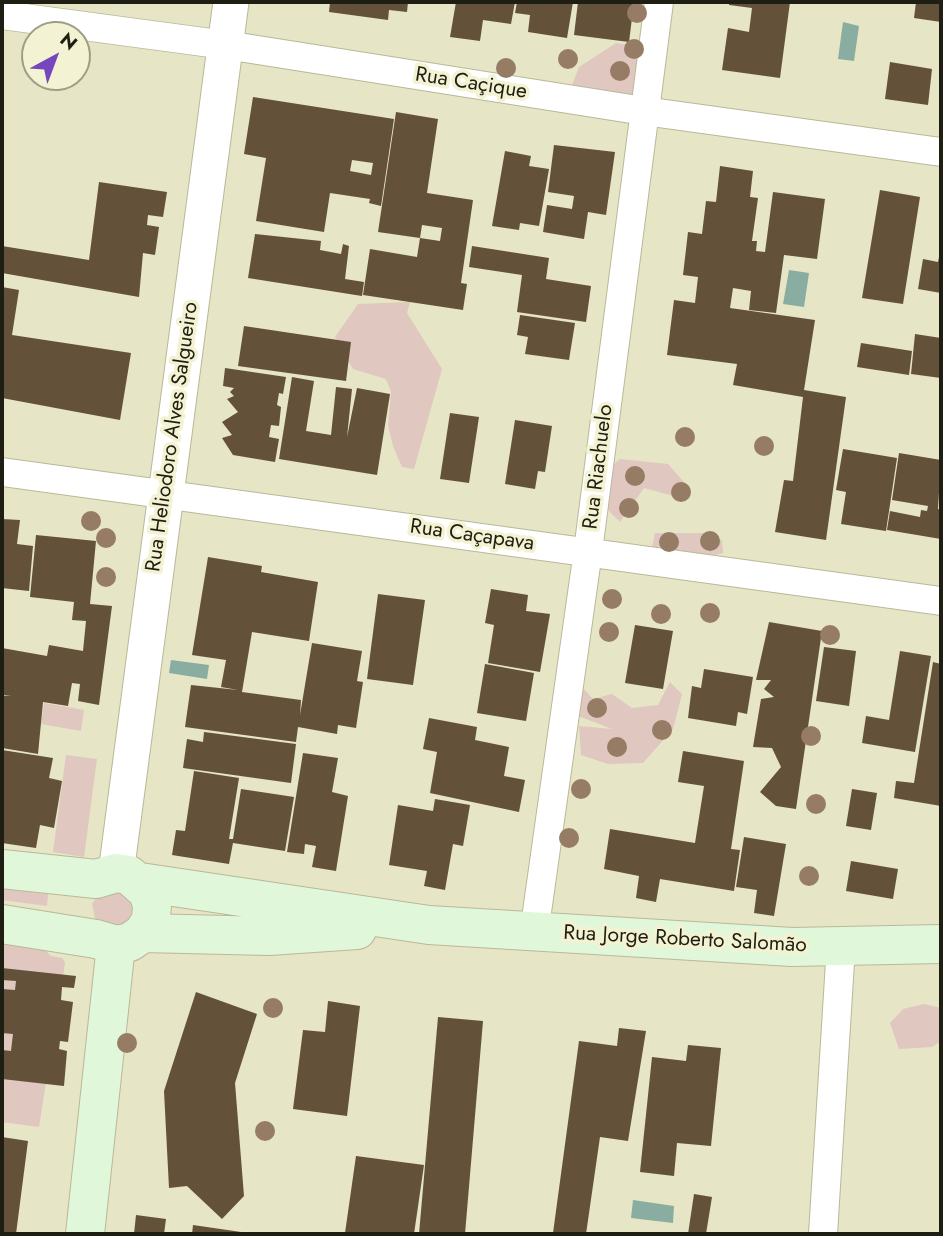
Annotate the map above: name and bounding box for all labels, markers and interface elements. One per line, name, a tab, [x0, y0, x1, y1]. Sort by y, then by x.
north arrow	[21, 21, 91, 91]
text: N	[54, 26, 83, 56]
street label: Rua Caçique	[413, 63, 529, 105]
street label: Rua Heliodoro Alves Salgueiro	[142, 301, 204, 573]
street label: Rua Riachuelo	[579, 403, 619, 531]
street label: Rua Caçapava	[408, 515, 536, 557]
street label: Rua Jorge Roberto Salomão	[563, 921, 807, 959]

